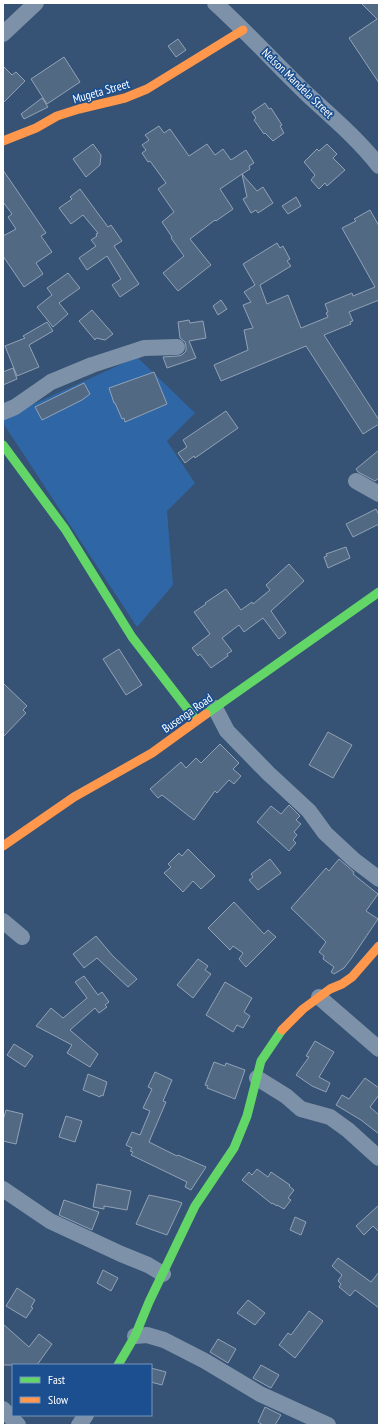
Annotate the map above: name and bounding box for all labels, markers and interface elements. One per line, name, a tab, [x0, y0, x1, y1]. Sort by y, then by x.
street label: Nelson Mandela Street	[259, 45, 338, 122]
street label: Mugeta Street	[71, 76, 132, 106]
street label: Busenga Road	[159, 690, 215, 736]
legend	[12, 1364, 152, 1416]
text: Fast	[48, 1372, 66, 1387]
text: Slow	[48, 1392, 69, 1407]

